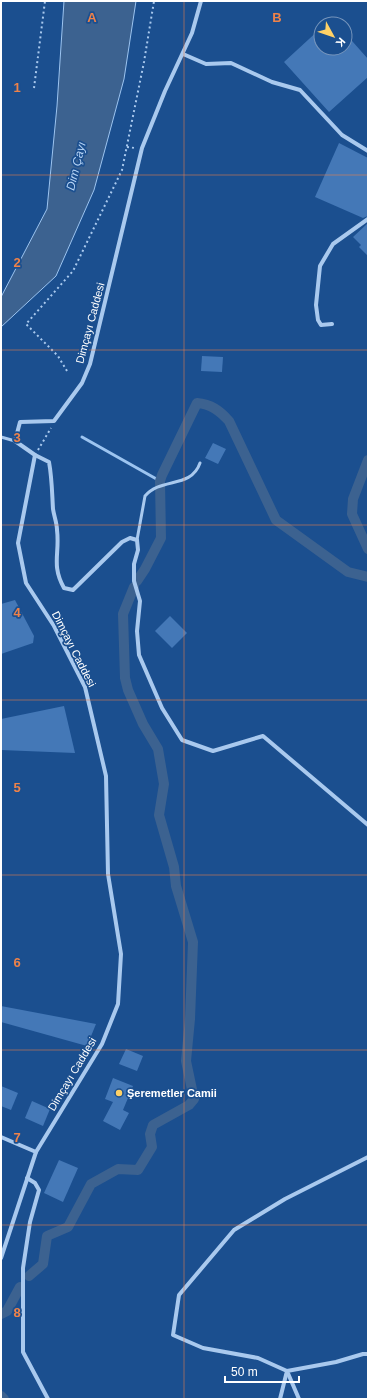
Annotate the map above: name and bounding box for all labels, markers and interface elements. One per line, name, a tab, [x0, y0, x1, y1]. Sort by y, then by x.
text: A	[87, 10, 97, 25]
text: B	[272, 10, 282, 25]
north arrow	[313, 16, 353, 56]
text: K	[333, 36, 348, 49]
text: 1	[13, 80, 21, 95]
water label: Dim Çayı	[63, 140, 89, 192]
text: 2	[13, 255, 21, 270]
street label: Dimçayı Caddesi	[73, 281, 107, 365]
text: 3	[13, 430, 21, 445]
text: 4	[13, 605, 21, 620]
street label: Dimçayı Caddesi	[50, 609, 98, 689]
text: 5	[13, 780, 21, 795]
text: 6	[13, 955, 21, 970]
street label: Dimçayı Caddesi	[45, 1035, 99, 1113]
place label: Şeremetler Camii	[127, 1087, 217, 1099]
marker: Şeremetler Camii	[114, 1088, 124, 1098]
text: 7	[13, 1130, 21, 1145]
text: 8	[13, 1305, 21, 1320]
scale bar	[225, 1358, 299, 1384]
text: 50 m	[231, 1365, 258, 1379]

